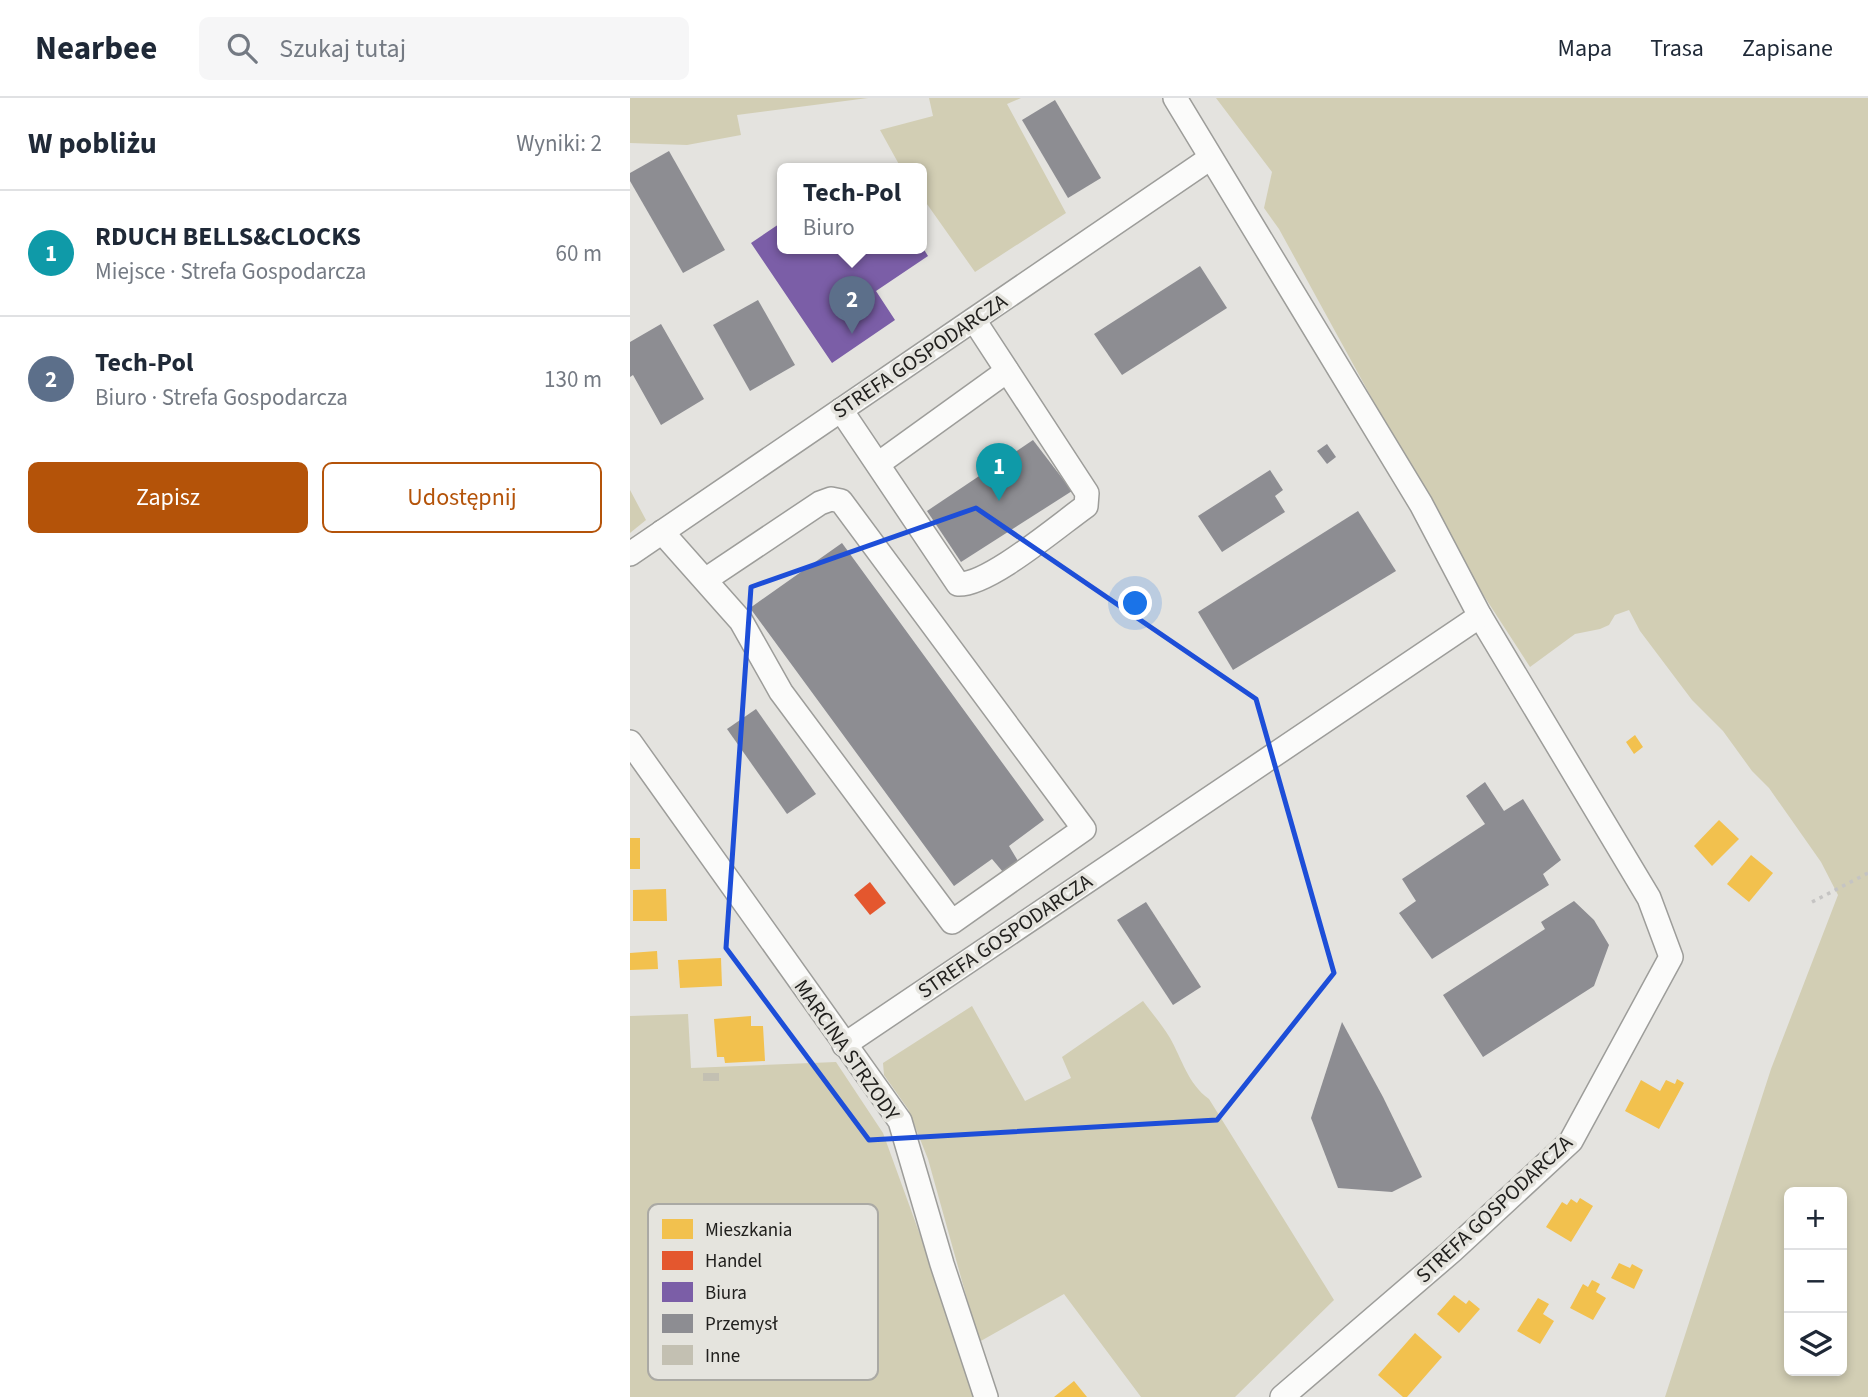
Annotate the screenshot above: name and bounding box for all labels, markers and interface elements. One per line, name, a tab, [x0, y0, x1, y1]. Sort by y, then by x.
search box	[199, 17, 689, 80]
text: Nearbee	[35, 25, 157, 72]
icon: search	[223, 29, 261, 67]
text: Szukaj tutaj	[279, 30, 406, 67]
text: Mapa	[1558, 31, 1612, 66]
text: Trasa	[1650, 31, 1704, 66]
text: Zapisane	[1742, 31, 1833, 66]
text: W pobliżu	[28, 122, 157, 165]
text: Wyniki: 2	[516, 127, 602, 160]
popup	[777, 163, 927, 254]
text: Tech-Pol	[803, 174, 901, 211]
text: Biuro	[803, 211, 855, 244]
text: RDUCH BELLS&CLOCKS	[95, 218, 361, 255]
text: 1	[45, 237, 57, 270]
text: 60 m	[555, 237, 602, 270]
text: Miejsce · Strefa Gospodarcza	[95, 255, 366, 288]
pin: 2	[829, 276, 875, 334]
street label: STREFA GOSPODARCZA	[827, 286, 1014, 426]
text: Tech-Pol	[95, 344, 193, 381]
text: 2	[45, 363, 57, 396]
text: 130 m	[544, 363, 602, 396]
text: Biuro · Strefa Gospodarcza	[95, 381, 348, 414]
pin: 1	[976, 443, 1022, 501]
button: Zapisz	[28, 462, 308, 533]
button: Udostępnij	[322, 462, 602, 533]
your location	[1118, 586, 1152, 620]
street label: STREFA GOSPODARCZA	[912, 866, 1099, 1006]
street label: MARCINA STRZODY	[787, 973, 908, 1128]
street label: STREFA GOSPODARCZA	[1409, 1128, 1579, 1290]
map controls	[1784, 1187, 1847, 1376]
button: +	[1784, 1187, 1847, 1250]
legend	[648, 1204, 878, 1380]
text: Mieszkania	[705, 1217, 792, 1244]
text: Handel	[705, 1248, 762, 1275]
button: −	[1784, 1250, 1847, 1313]
text: Biura	[705, 1280, 747, 1307]
text: Przemysł	[705, 1311, 778, 1338]
button: layers	[1784, 1313, 1847, 1376]
text: Inne	[705, 1343, 740, 1370]

